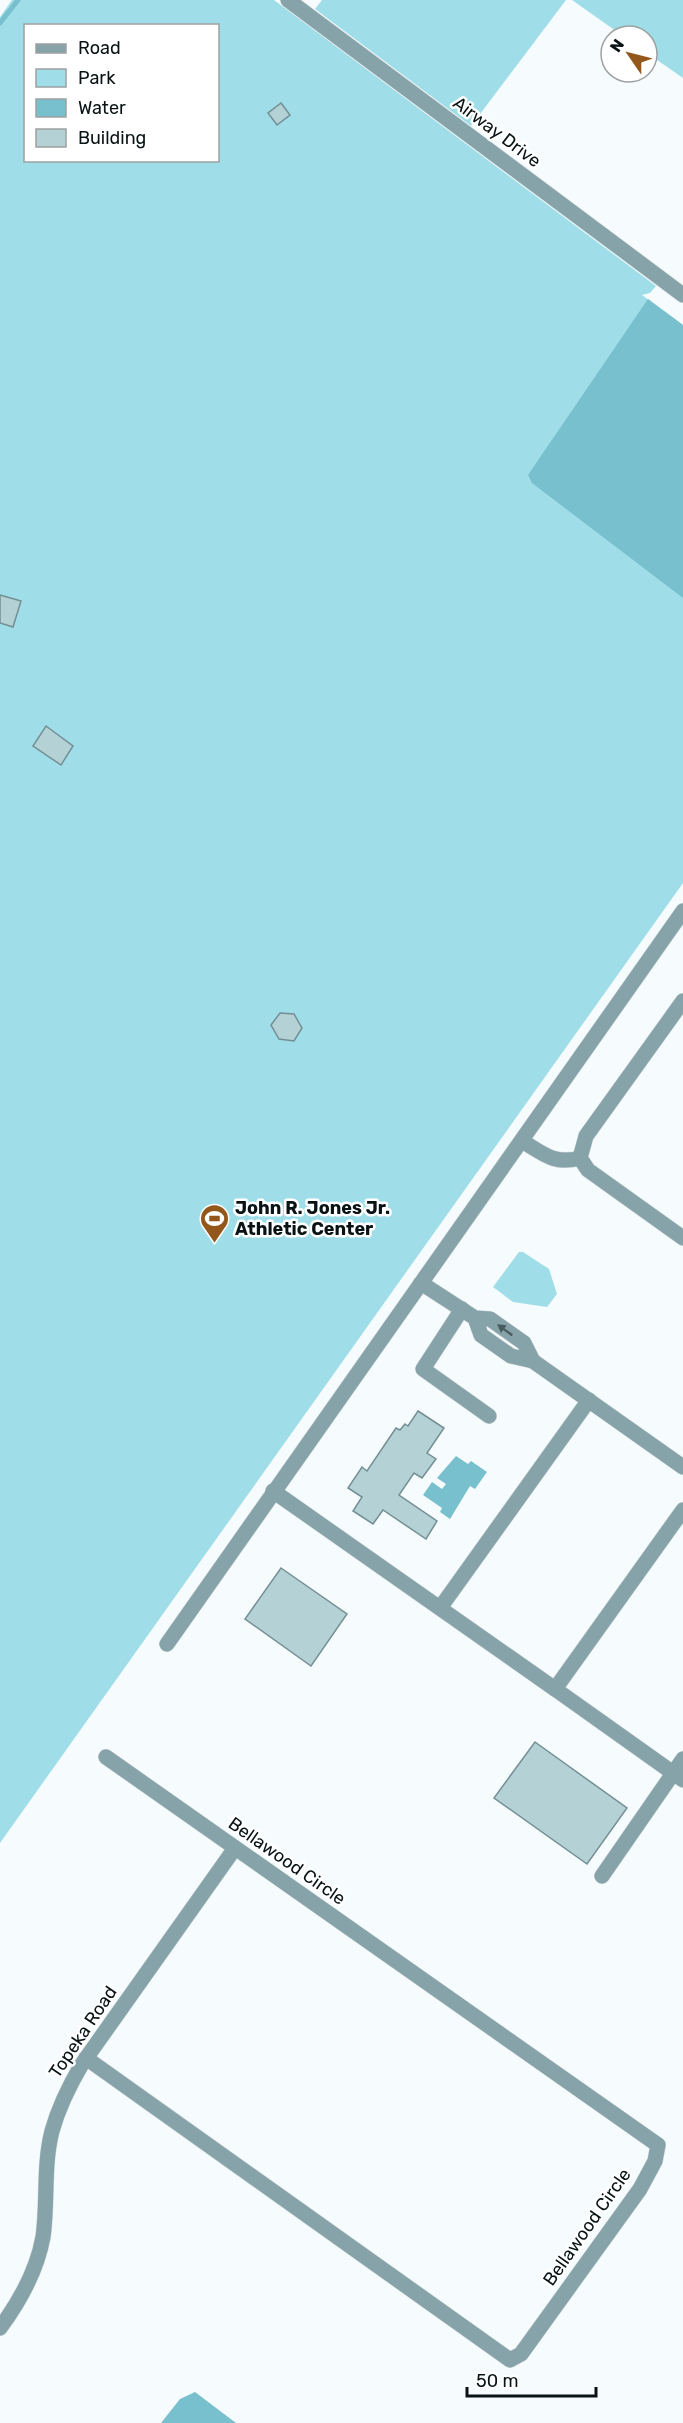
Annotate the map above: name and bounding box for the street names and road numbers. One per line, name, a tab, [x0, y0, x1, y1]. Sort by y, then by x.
street label: Airway Drive	[449, 92, 545, 172]
street label: Bellawood Circle	[224, 1812, 350, 1910]
street label: Topeka Road	[44, 1982, 122, 2082]
street label: Bellawood Circle	[538, 2164, 636, 2290]

